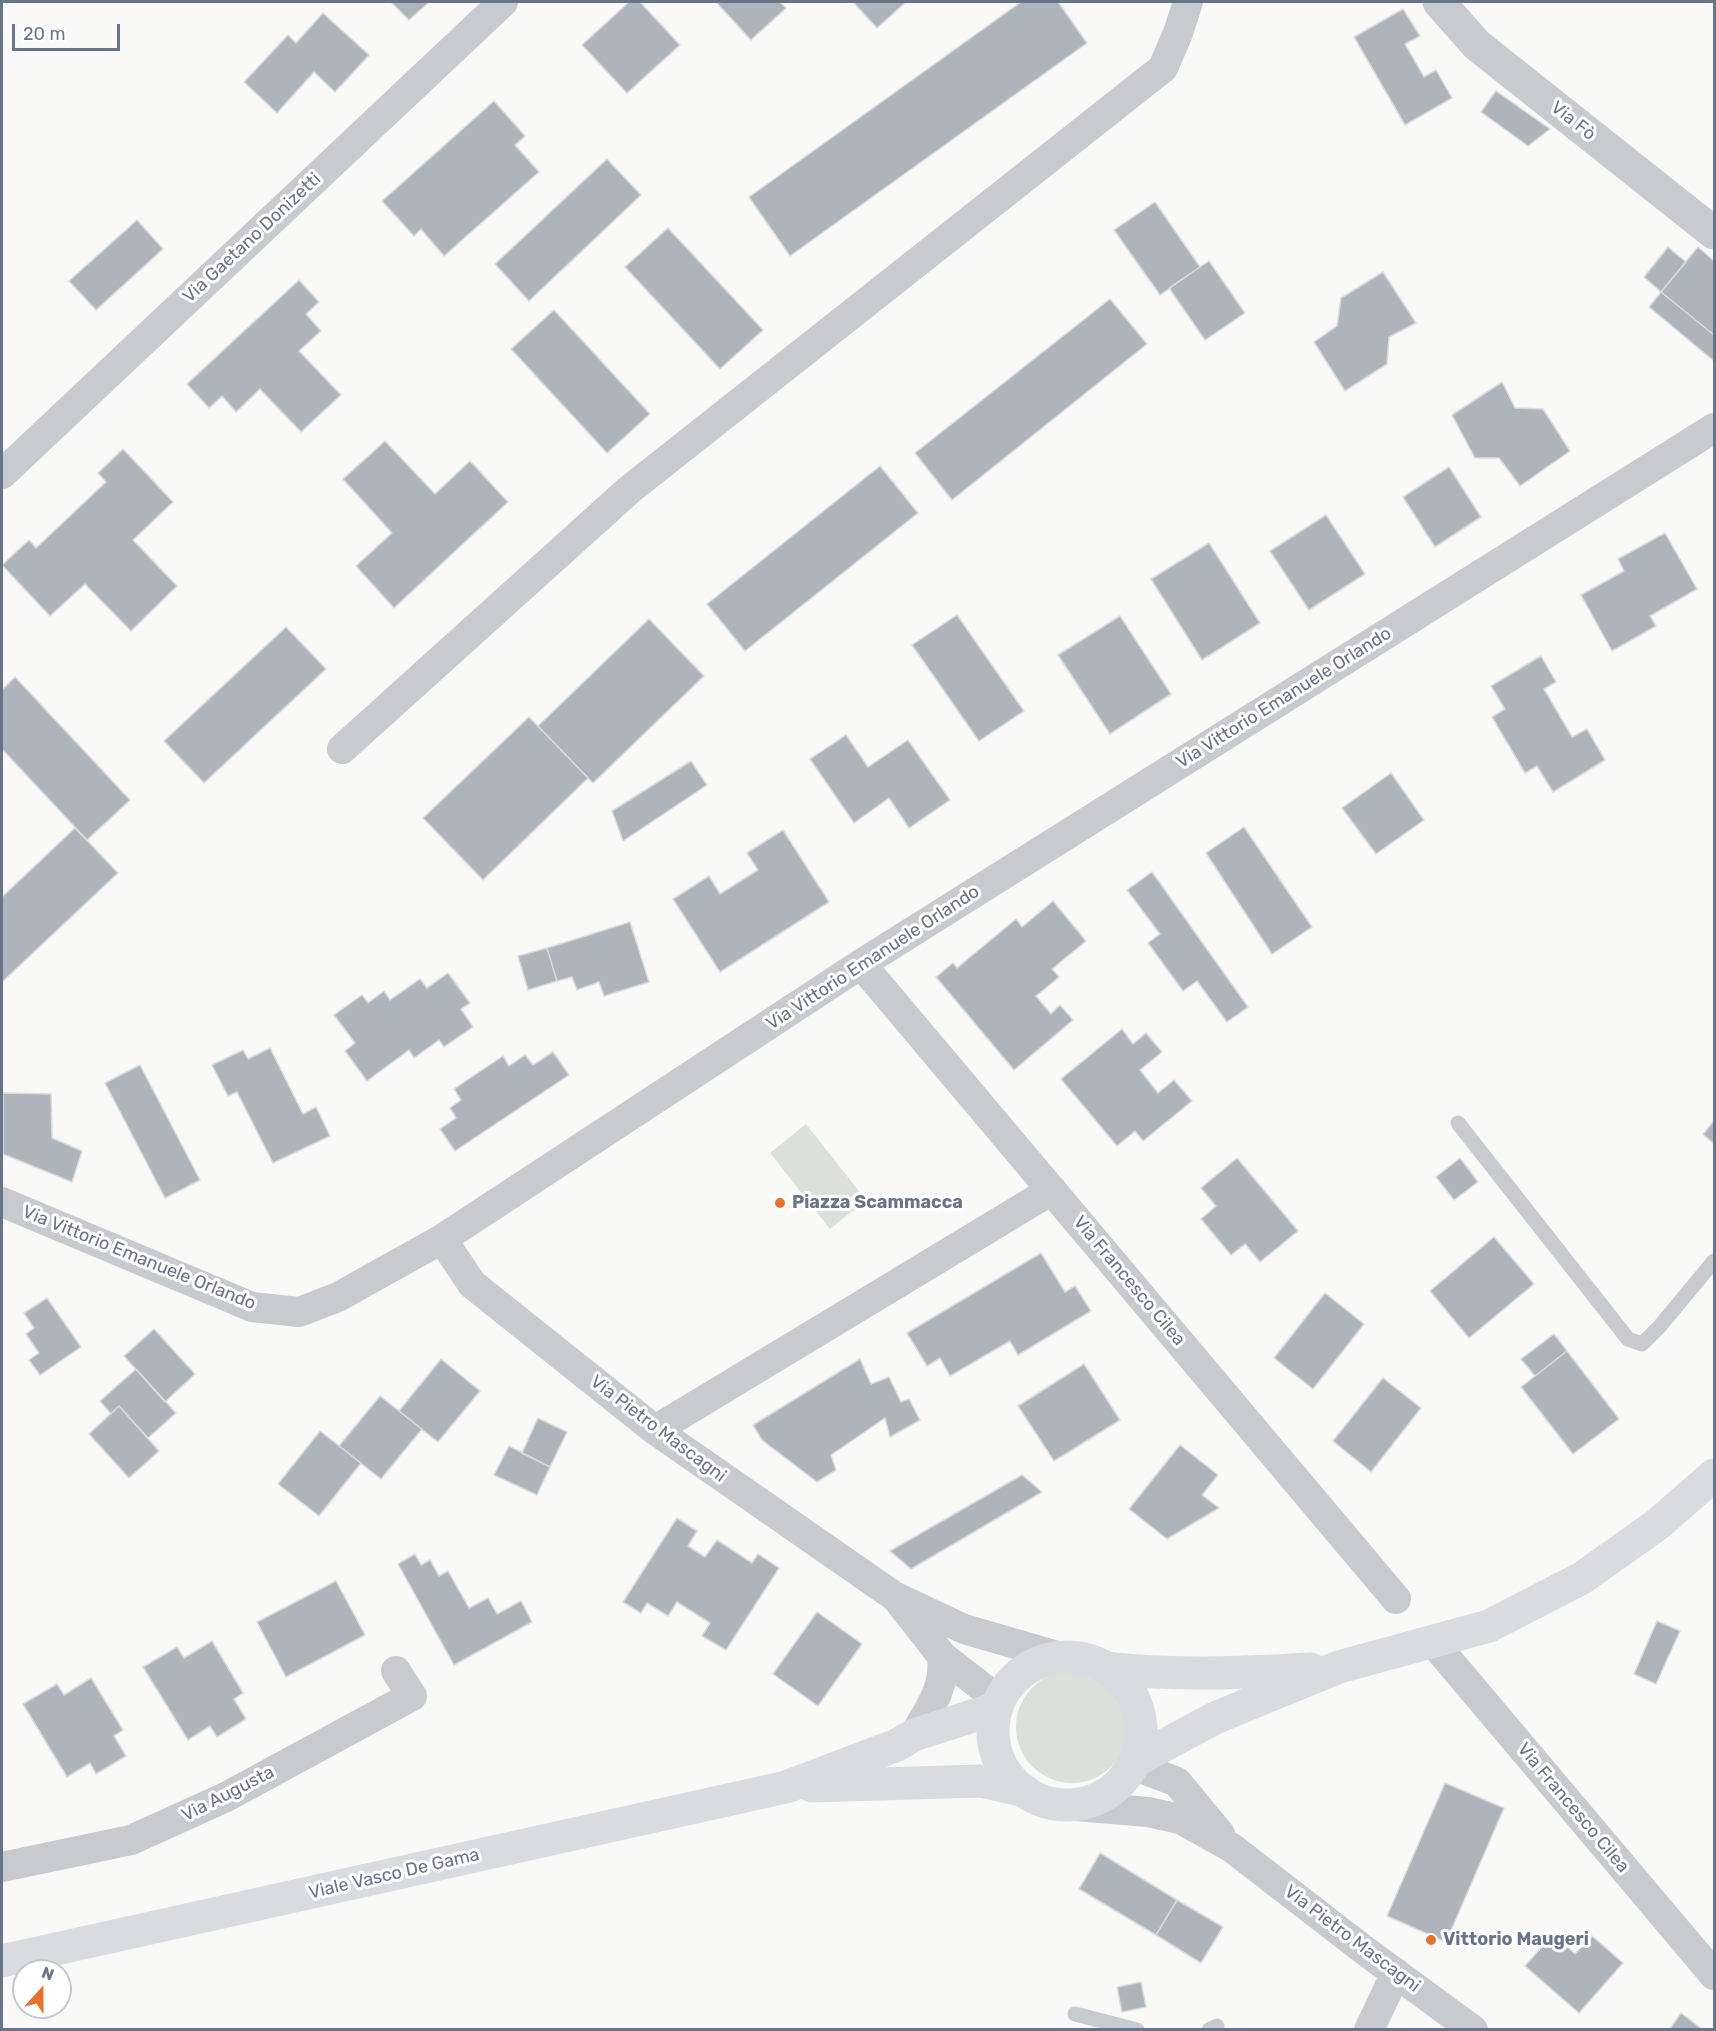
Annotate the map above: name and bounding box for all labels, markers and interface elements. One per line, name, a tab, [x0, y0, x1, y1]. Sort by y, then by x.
scale bar	[15, 12, 123, 50]
text: 20 m	[23, 23, 65, 45]
street label: Via Fò	[1546, 97, 1600, 145]
street label: Via Gaetano Donizetti	[179, 168, 325, 308]
street label: Via Vittorio Emanuele Orlando	[1172, 623, 1396, 773]
street label: Via Vittorio Emanuele Orlando	[762, 881, 984, 1035]
place label: Piazza Scammacca	[792, 1192, 963, 1214]
marker: Piazza Scammacca	[773, 1196, 787, 1210]
street label: Via Vittorio Emanuele Orlando	[19, 1201, 259, 1315]
street label: Via Francesco Cilea	[1068, 1212, 1190, 1350]
street label: Via Pietro Mascagni	[586, 1371, 730, 1487]
street label: Via Francesco Cilea	[1512, 1739, 1634, 1877]
street label: Via Augusta	[178, 1761, 278, 1827]
street label: Viale Vasco De Gama	[307, 1844, 481, 1904]
street label: Via Pietro Mascagni	[1280, 1881, 1424, 1997]
place label: Vittorio Maugeri	[1443, 1929, 1589, 1951]
marker: Vittorio Maugeri	[1424, 1933, 1438, 1947]
north arrow	[12, 1959, 72, 2019]
text: N	[39, 1963, 57, 1985]

